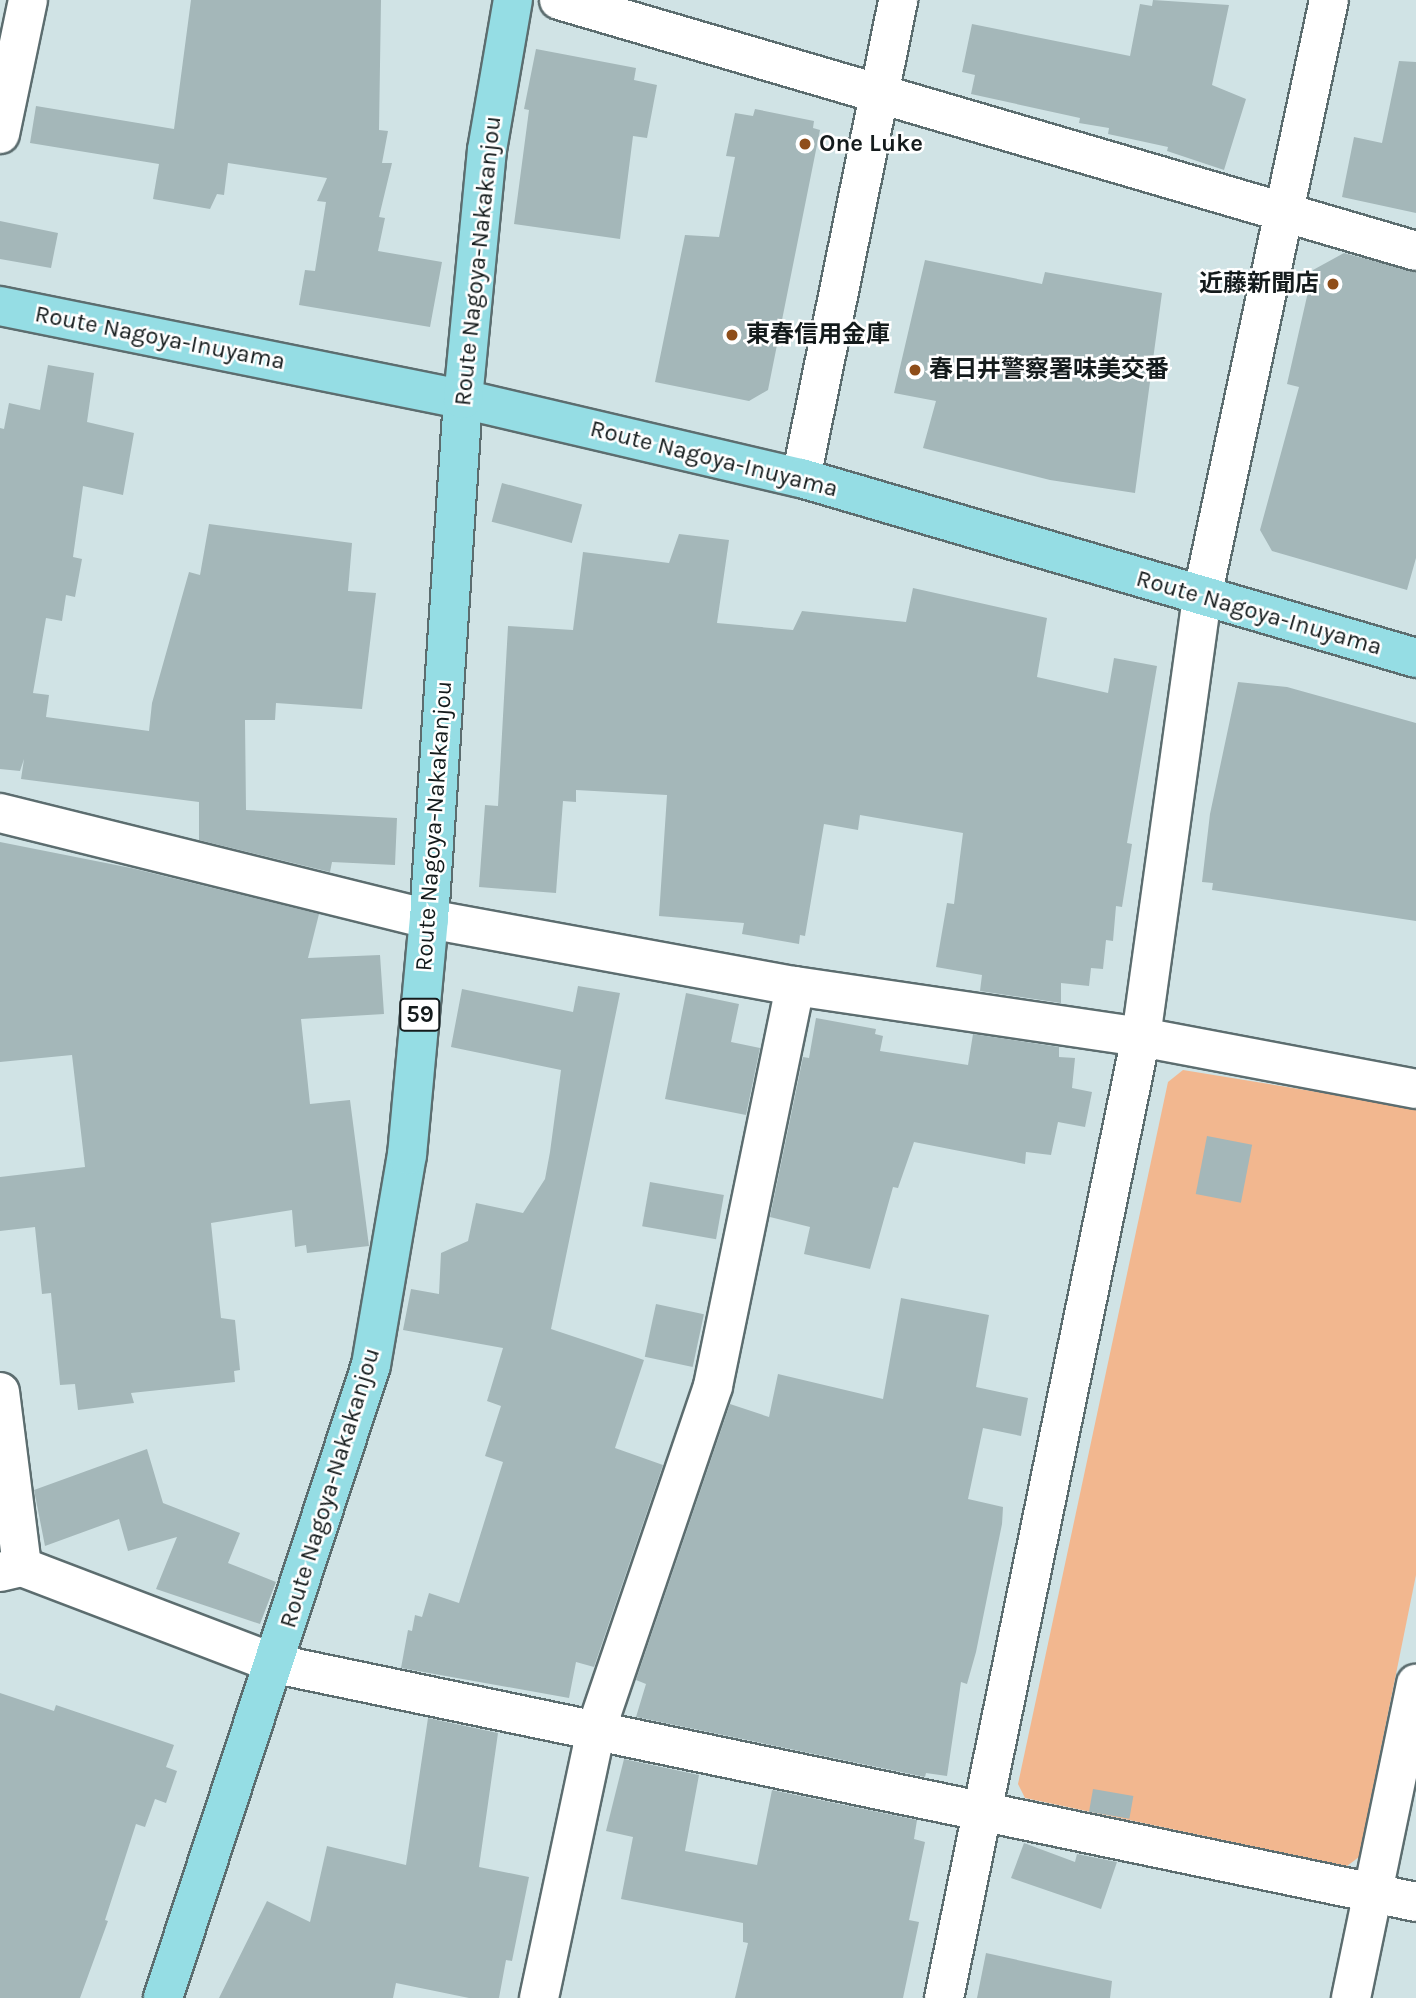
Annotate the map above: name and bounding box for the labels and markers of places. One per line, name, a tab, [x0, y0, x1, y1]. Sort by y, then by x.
place label: One Luke	[819, 130, 923, 158]
marker: One Luke	[797, 136, 813, 152]
place label: 近藤新聞店	[1199, 270, 1319, 298]
marker: 近藤新聞店	[1325, 276, 1341, 292]
place label: 東春信用金庫	[746, 321, 890, 349]
marker: 東春信用金庫	[724, 327, 740, 343]
place label: 春日井警察署味美交番	[929, 356, 1169, 384]
marker: 春日井警察署味美交番	[907, 362, 923, 378]

